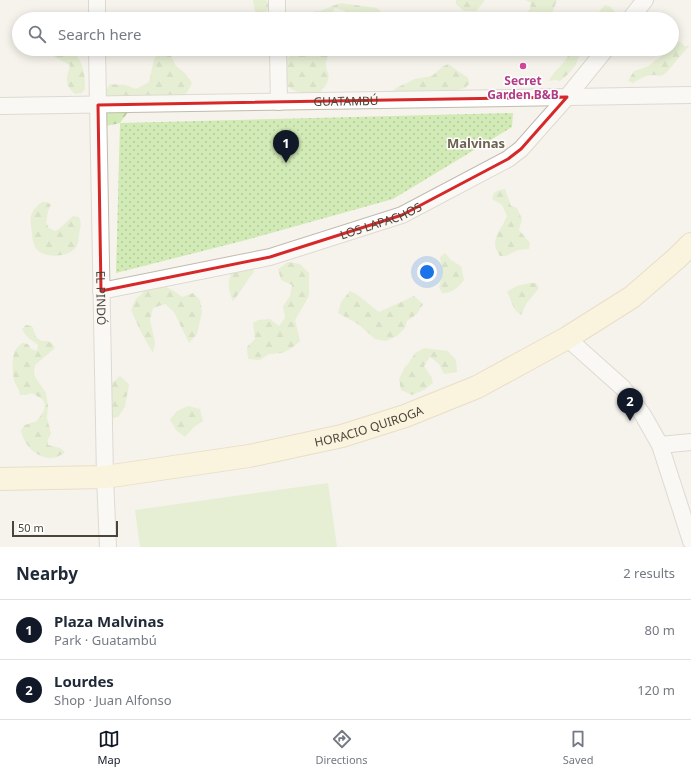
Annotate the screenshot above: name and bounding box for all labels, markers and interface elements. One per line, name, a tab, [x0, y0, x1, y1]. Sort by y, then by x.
search box	[12, 12, 679, 56]
icon: search	[26, 23, 48, 45]
text: Search here	[58, 24, 141, 44]
marker: Secret Garden B&B	[518, 61, 528, 71]
place label: Secret Garden B&B	[487, 72, 559, 103]
street label: GUATAMBÚ	[313, 91, 379, 110]
pin: 1	[273, 130, 299, 163]
district label: Malvinas	[447, 134, 505, 152]
street label: LOS LAPACHOS	[338, 198, 425, 243]
your location	[417, 262, 437, 282]
street label: EL PINDÓ	[93, 270, 111, 325]
pin: 2	[617, 388, 643, 421]
street label: HORACIO QUIROGA	[313, 401, 426, 450]
scale bar	[12, 519, 118, 538]
text: 50 m	[18, 520, 44, 535]
text: Nearby	[16, 562, 78, 585]
text: 2 results	[623, 564, 675, 582]
text: Plaza Malvinas	[54, 611, 164, 631]
text: 1	[25, 621, 33, 639]
text: 80 m	[645, 621, 675, 639]
text: Park · Guatambú	[54, 631, 157, 649]
text: Lourdes	[54, 671, 114, 691]
text: 2	[25, 681, 33, 699]
text: 120 m	[637, 681, 675, 699]
text: Shop · Juan Alfonso	[54, 691, 172, 709]
tab: Map	[98, 728, 120, 767]
tab: Directions	[315, 728, 368, 767]
tab: Saved	[563, 728, 593, 767]

